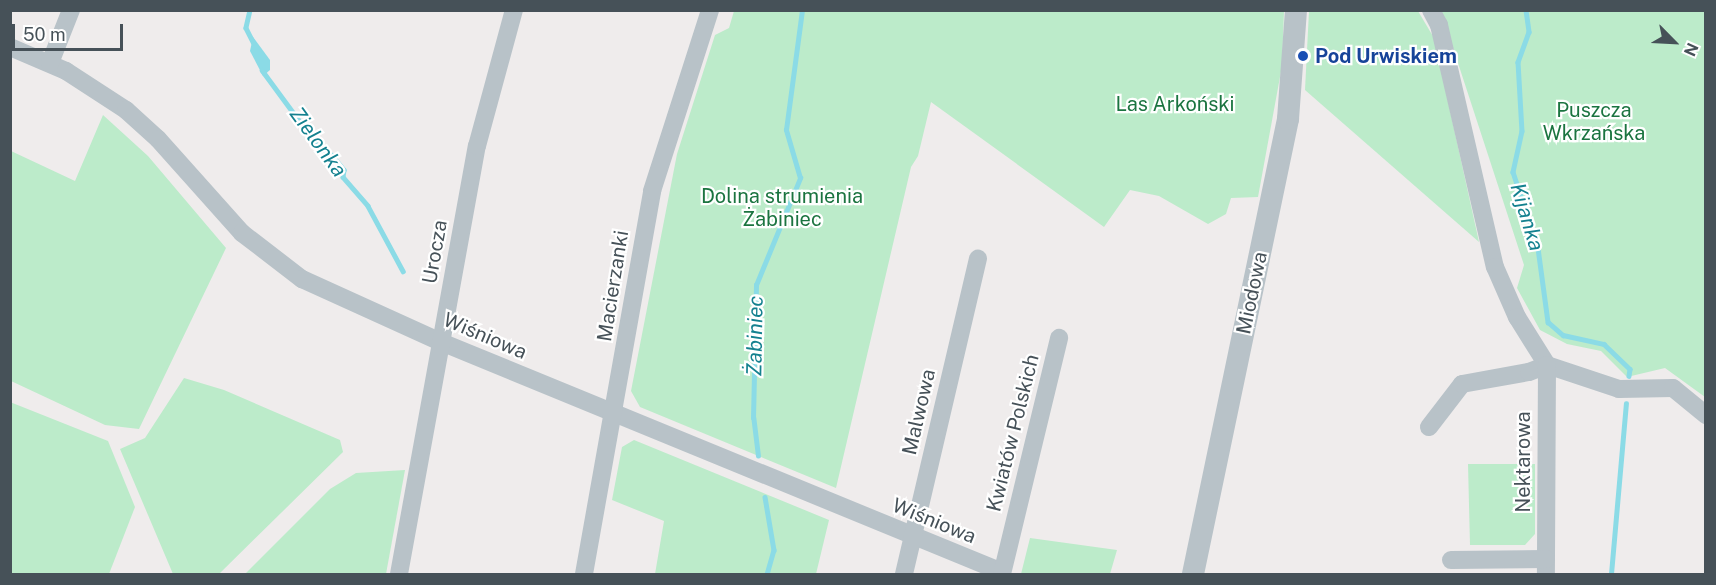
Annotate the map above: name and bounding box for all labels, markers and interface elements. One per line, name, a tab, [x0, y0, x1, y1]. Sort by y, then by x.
scale bar	[15, 12, 126, 50]
north arrow	[1644, 12, 1704, 72]
text: 50 m	[23, 24, 66, 45]
text: N	[1680, 40, 1702, 59]
place label: Pod Urwiskiem	[1315, 44, 1457, 68]
marker: Pod Urwiskiem	[1296, 49, 1310, 63]
park label: Las Arkoński	[1116, 92, 1234, 116]
park label: Puszcza Wkrzańska	[1543, 99, 1645, 146]
water label: Zielonka	[284, 102, 352, 182]
water label: Kijanka	[1505, 180, 1549, 254]
park label: Dolina strumienia Żabiniec	[701, 185, 863, 232]
street label: Urocza	[418, 218, 452, 286]
street label: Macierzanki	[592, 229, 634, 343]
street label: Miodowa	[1232, 250, 1272, 336]
water label: Żabiniec	[742, 295, 768, 377]
street label: Wiśniowa	[440, 308, 530, 364]
street label: Kwiatów Polskich	[982, 352, 1044, 514]
street label: Malwowa	[897, 367, 941, 457]
street label: Nektarowa	[1511, 411, 1535, 513]
street label: Wiśniowa	[889, 493, 979, 549]

